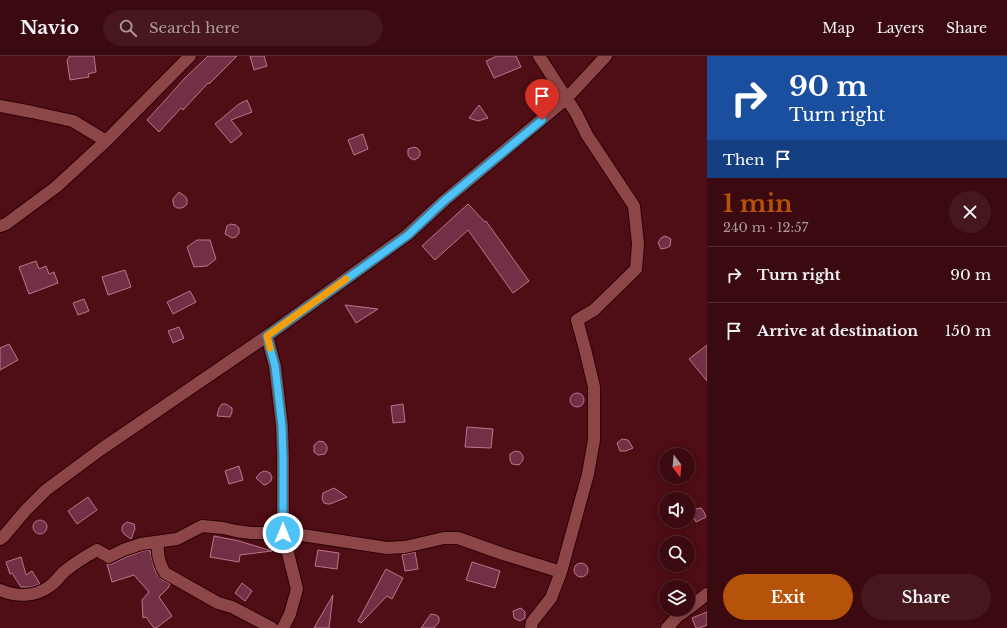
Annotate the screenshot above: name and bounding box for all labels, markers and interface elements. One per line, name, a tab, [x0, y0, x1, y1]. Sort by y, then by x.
search box	[103, 10, 383, 46]
text: Navio	[20, 16, 79, 39]
icon: search	[117, 17, 139, 39]
text: Search here	[149, 18, 240, 37]
text: Map	[822, 19, 855, 37]
text: Layers	[877, 19, 924, 37]
text: Share	[946, 19, 987, 37]
text: 90 m	[789, 69, 867, 104]
icon: right	[723, 72, 775, 124]
pin	[525, 79, 559, 120]
icon: arrive	[531, 85, 553, 107]
text: Turn right	[789, 104, 885, 126]
icon: arrive	[772, 148, 794, 170]
text: Then	[723, 150, 764, 169]
text: 1 min	[723, 189, 793, 218]
button: close	[949, 191, 991, 233]
text: 240 m · 12:57	[723, 219, 808, 236]
icon: right	[723, 264, 745, 286]
text: Turn right	[757, 265, 840, 284]
text: 90 m	[950, 265, 991, 284]
icon: arrive	[723, 320, 745, 342]
text: Arrive at destination	[757, 321, 918, 340]
text: 150 m	[945, 321, 991, 340]
north arrow	[659, 448, 695, 484]
map controls	[659, 448, 695, 616]
button: sound	[659, 492, 695, 528]
position arrow	[262, 512, 304, 554]
button: search	[659, 536, 695, 572]
button: Exit	[723, 574, 853, 620]
button: Share	[861, 574, 991, 620]
button: layers	[659, 580, 695, 616]

